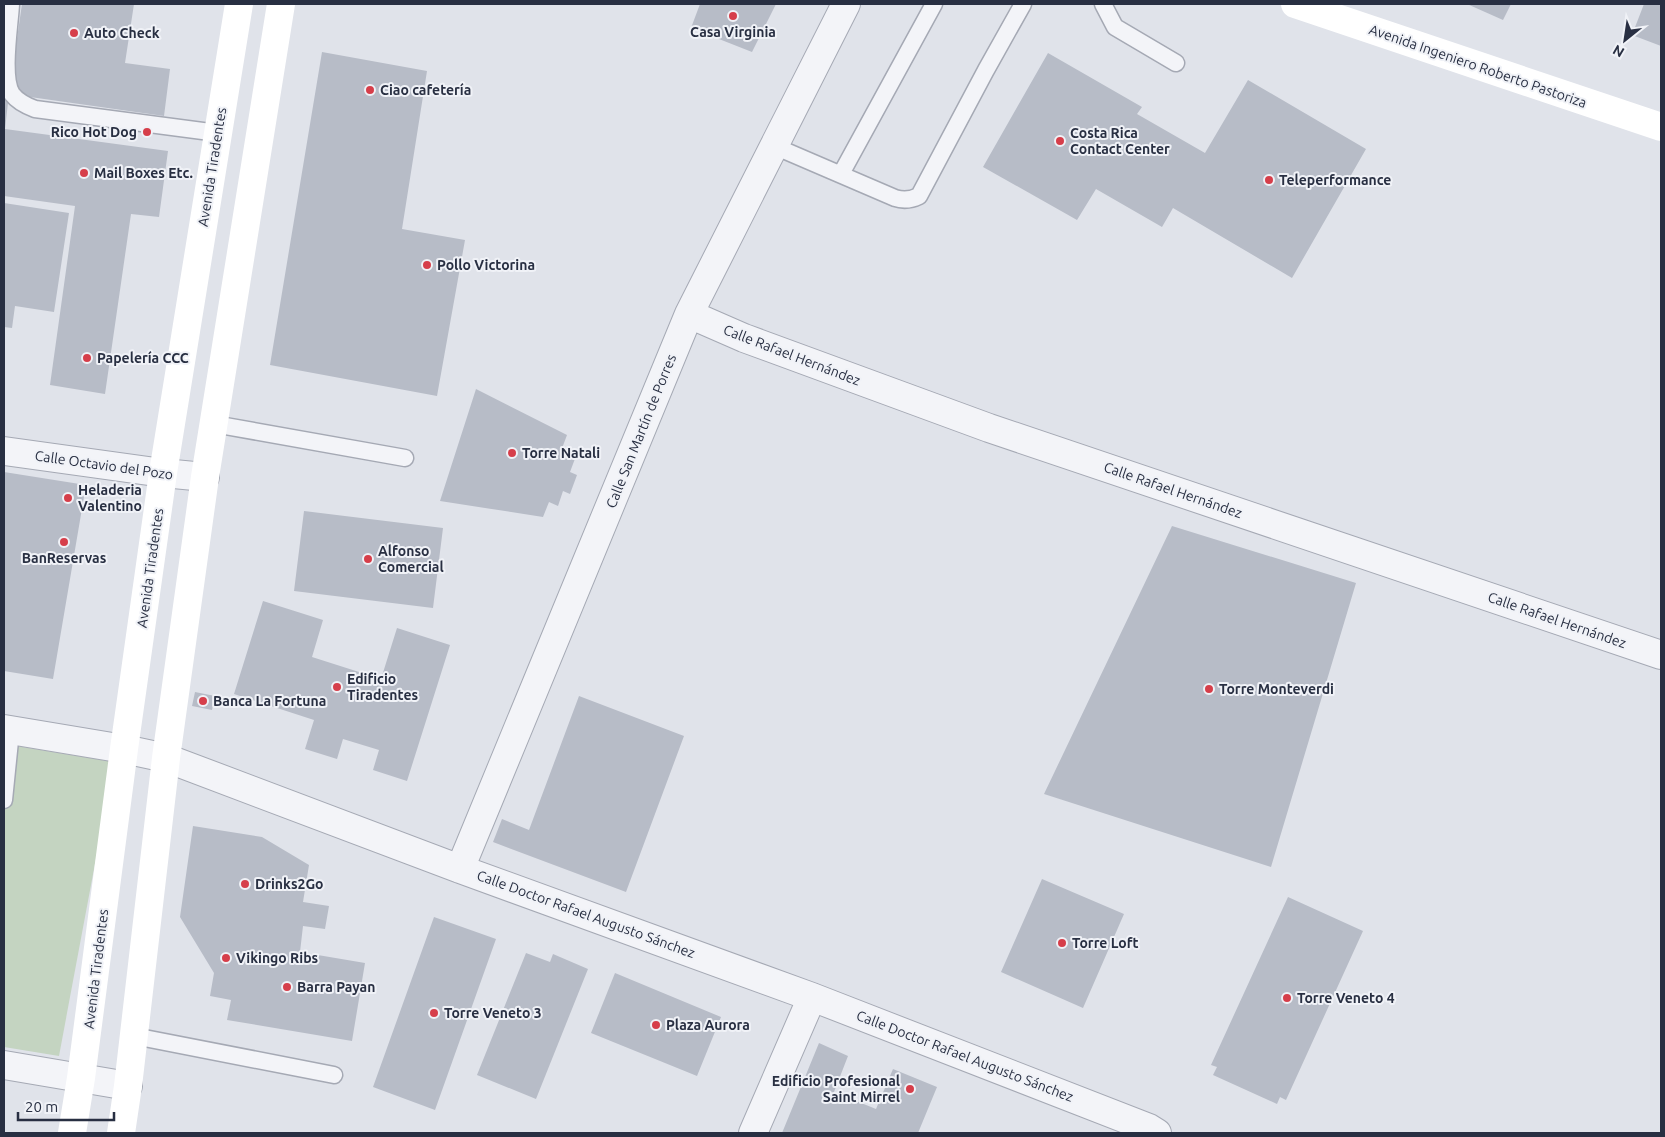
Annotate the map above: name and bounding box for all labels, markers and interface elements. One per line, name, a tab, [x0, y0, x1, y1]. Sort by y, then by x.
marker: Casa Virginia	[727, 10, 739, 22]
north arrow	[1600, 15, 1650, 65]
street label: Avenida Ingeniero Roberto Pastoriza	[1367, 21, 1589, 111]
place label: Casa Virginia	[690, 24, 776, 40]
place label: Auto Check	[84, 25, 160, 41]
marker: Auto Check	[68, 27, 80, 39]
text: N	[1610, 42, 1627, 61]
place label: Ciao cafetería	[380, 82, 471, 98]
marker: Ciao cafetería	[364, 84, 376, 96]
street label: Avenida Tiradentes	[195, 106, 229, 228]
place label: Rico Hot Dog	[51, 124, 137, 140]
place label: Costa Rica Contact Center	[1070, 125, 1170, 157]
marker: Rico Hot Dog	[141, 126, 153, 138]
marker: Costa Rica Contact Center	[1054, 135, 1066, 147]
place label: Mail Boxes Etc.	[94, 165, 193, 181]
marker: Mail Boxes Etc.	[78, 167, 90, 179]
place label: Teleperformance	[1279, 172, 1391, 188]
marker: Teleperformance	[1263, 174, 1275, 186]
place label: Pollo Victorina	[437, 257, 535, 273]
marker: Pollo Victorina	[421, 259, 433, 271]
street label: Calle Rafael Hernández	[721, 321, 863, 389]
place label: Papelería CCC	[97, 350, 189, 366]
marker: Papelería CCC	[81, 352, 93, 364]
street label: Calle San Martín de Porres	[603, 352, 679, 510]
place label: Torre Natali	[522, 445, 600, 461]
street label: Calle Octavio del Pozo	[34, 447, 174, 483]
marker: Torre Natali	[506, 447, 518, 459]
street label: Calle Rafael Hernández	[1102, 459, 1244, 521]
place label: Heladeria Valentino	[78, 482, 142, 514]
marker: Heladeria Valentino	[62, 492, 74, 504]
street label: Avenida Tiradentes	[134, 507, 166, 629]
marker: BanReservas	[58, 536, 70, 548]
place label: Alfonso Comercial	[378, 543, 444, 575]
place label: BanReservas	[22, 550, 107, 566]
marker: Alfonso Comercial	[362, 553, 374, 565]
street label: Calle Rafael Hernández	[1486, 589, 1628, 651]
place label: Edificio Tiradentes	[347, 671, 418, 703]
marker: Edificio Tiradentes	[331, 681, 343, 693]
place label: Torre Monteverdi	[1219, 681, 1334, 697]
marker: Torre Monteverdi	[1203, 683, 1215, 695]
place label: Banca La Fortuna	[213, 693, 326, 709]
marker: Banca La Fortuna	[197, 695, 209, 707]
street label: Calle Doctor Rafael Augusto Sánchez	[475, 867, 697, 961]
place label: Drinks2Go	[255, 876, 324, 892]
marker: Drinks2Go	[239, 878, 251, 890]
street label: Avenida Tiradentes	[81, 908, 111, 1030]
place label: Torre Loft	[1072, 935, 1139, 951]
marker: Torre Loft	[1056, 937, 1068, 949]
place label: Vikingo Ribs	[236, 950, 319, 966]
marker: Vikingo Ribs	[220, 952, 232, 964]
place label: Barra Payan	[297, 979, 375, 995]
marker: Barra Payan	[281, 981, 293, 993]
place label: Torre Veneto 4	[1297, 990, 1395, 1006]
marker: Torre Veneto 4	[1281, 992, 1293, 1004]
place label: Torre Veneto 3	[444, 1005, 542, 1021]
marker: Torre Veneto 3	[428, 1007, 440, 1019]
street label: Calle Doctor Rafael Augusto Sánchez	[854, 1007, 1076, 1105]
place label: Plaza Aurora	[666, 1017, 750, 1033]
marker: Plaza Aurora	[650, 1019, 662, 1031]
place label: Edificio Profesional Saint Mirrel	[772, 1073, 900, 1105]
marker: Edificio Profesional Saint Mirrel	[904, 1083, 916, 1095]
scale bar	[18, 1090, 114, 1122]
text: 20 m	[25, 1098, 58, 1115]

